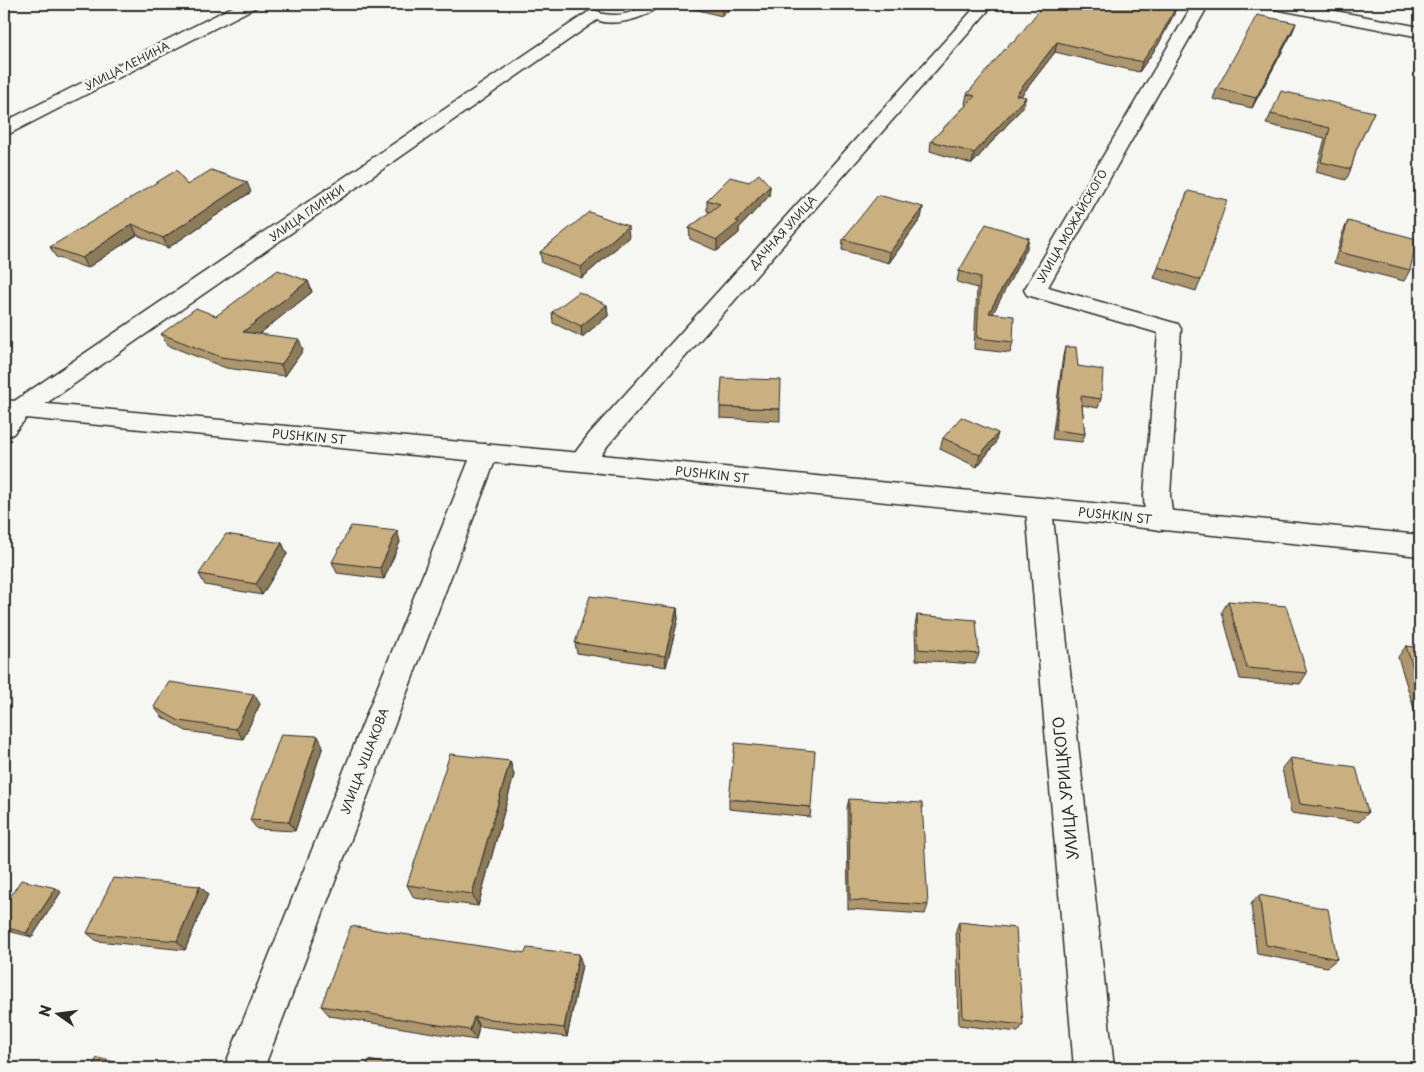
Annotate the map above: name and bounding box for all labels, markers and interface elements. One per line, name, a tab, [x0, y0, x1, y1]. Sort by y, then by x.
street label: УЛИЦА ЛЕНИНА	[81, 37, 173, 94]
street label: УЛИЦА МОЖАЙСКОГО	[1032, 166, 1111, 285]
street label: УЛИЦА ГЛИНКИ	[265, 180, 348, 245]
street label: ДАЧНАЯ УЛИЦА	[744, 191, 821, 273]
street label: PUSHKIN ST	[271, 424, 348, 448]
street label: PUSHKIN ST	[674, 461, 751, 487]
street label: PUSHKIN ST	[1077, 502, 1154, 528]
street label: УЛИЦА УШАКОВА	[336, 705, 393, 816]
street label: УЛИЦА УРИЦКОГО	[1046, 715, 1083, 861]
north arrow	[32, 990, 82, 1040]
text: N	[33, 1003, 56, 1019]

